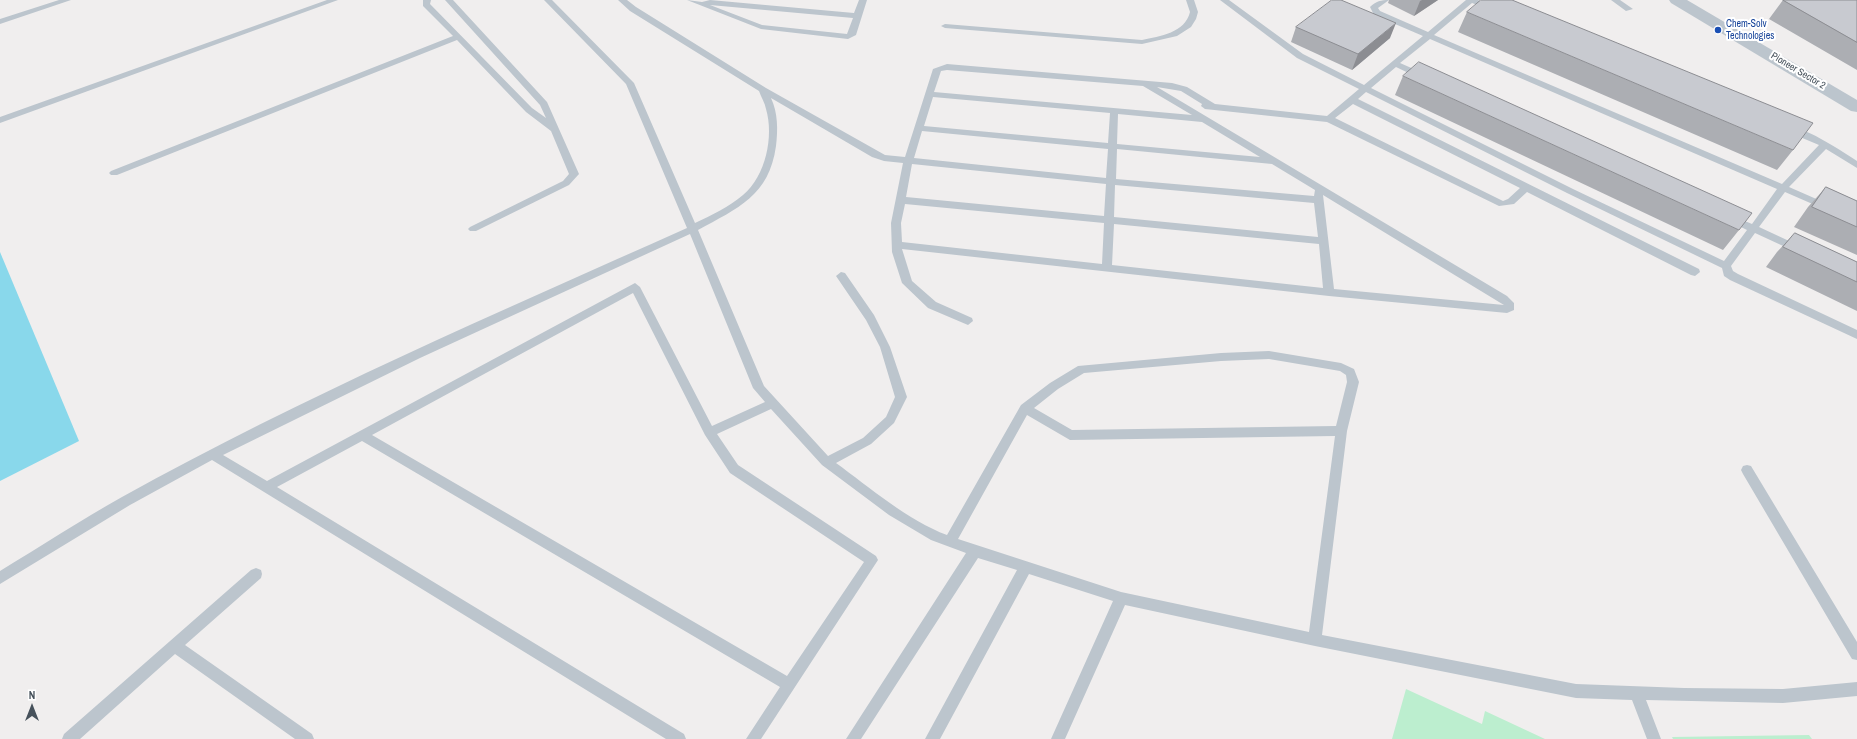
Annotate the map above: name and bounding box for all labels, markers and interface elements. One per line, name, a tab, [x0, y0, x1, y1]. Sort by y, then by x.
place label: Chem-Solv Technologies	[1726, 18, 1774, 42]
marker: Chem-Solv Technologies	[1713, 25, 1723, 35]
street label: Pioneer Sector 2	[1769, 50, 1827, 92]
north arrow	[12, 687, 52, 727]
text: N	[29, 688, 35, 702]

